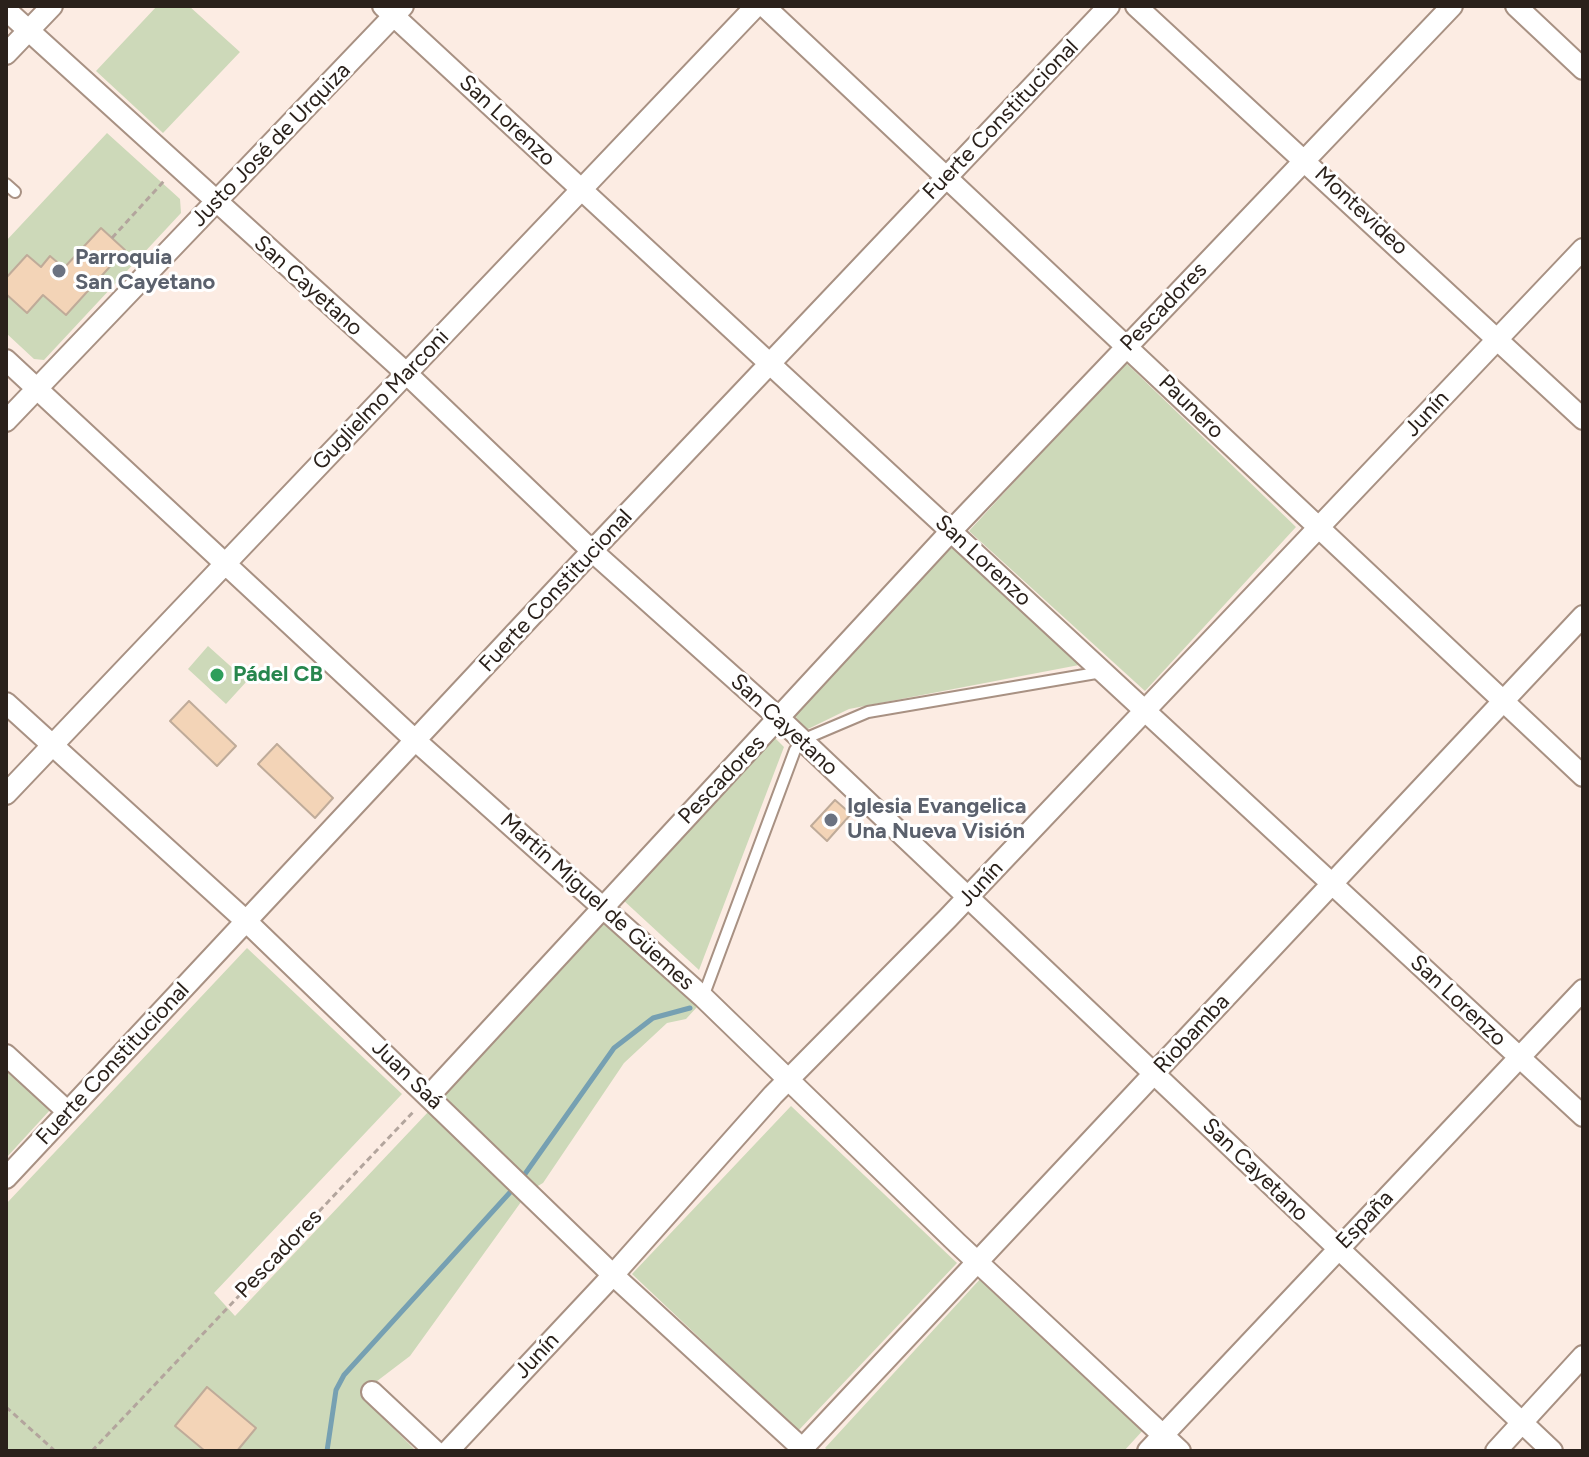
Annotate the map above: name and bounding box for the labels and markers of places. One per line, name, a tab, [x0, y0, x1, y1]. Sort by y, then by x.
place label: Parroquia San Cayetano	[75, 245, 215, 296]
marker: Parroquia San Cayetano	[50, 262, 68, 280]
place label: Pádel CB	[233, 662, 323, 688]
marker: Pádel CB	[208, 666, 226, 684]
place label: Iglesia Evangelica Una Nueva Visión	[847, 794, 1027, 846]
marker: Iglesia Evangelica Una Nueva Visión	[822, 811, 840, 829]

